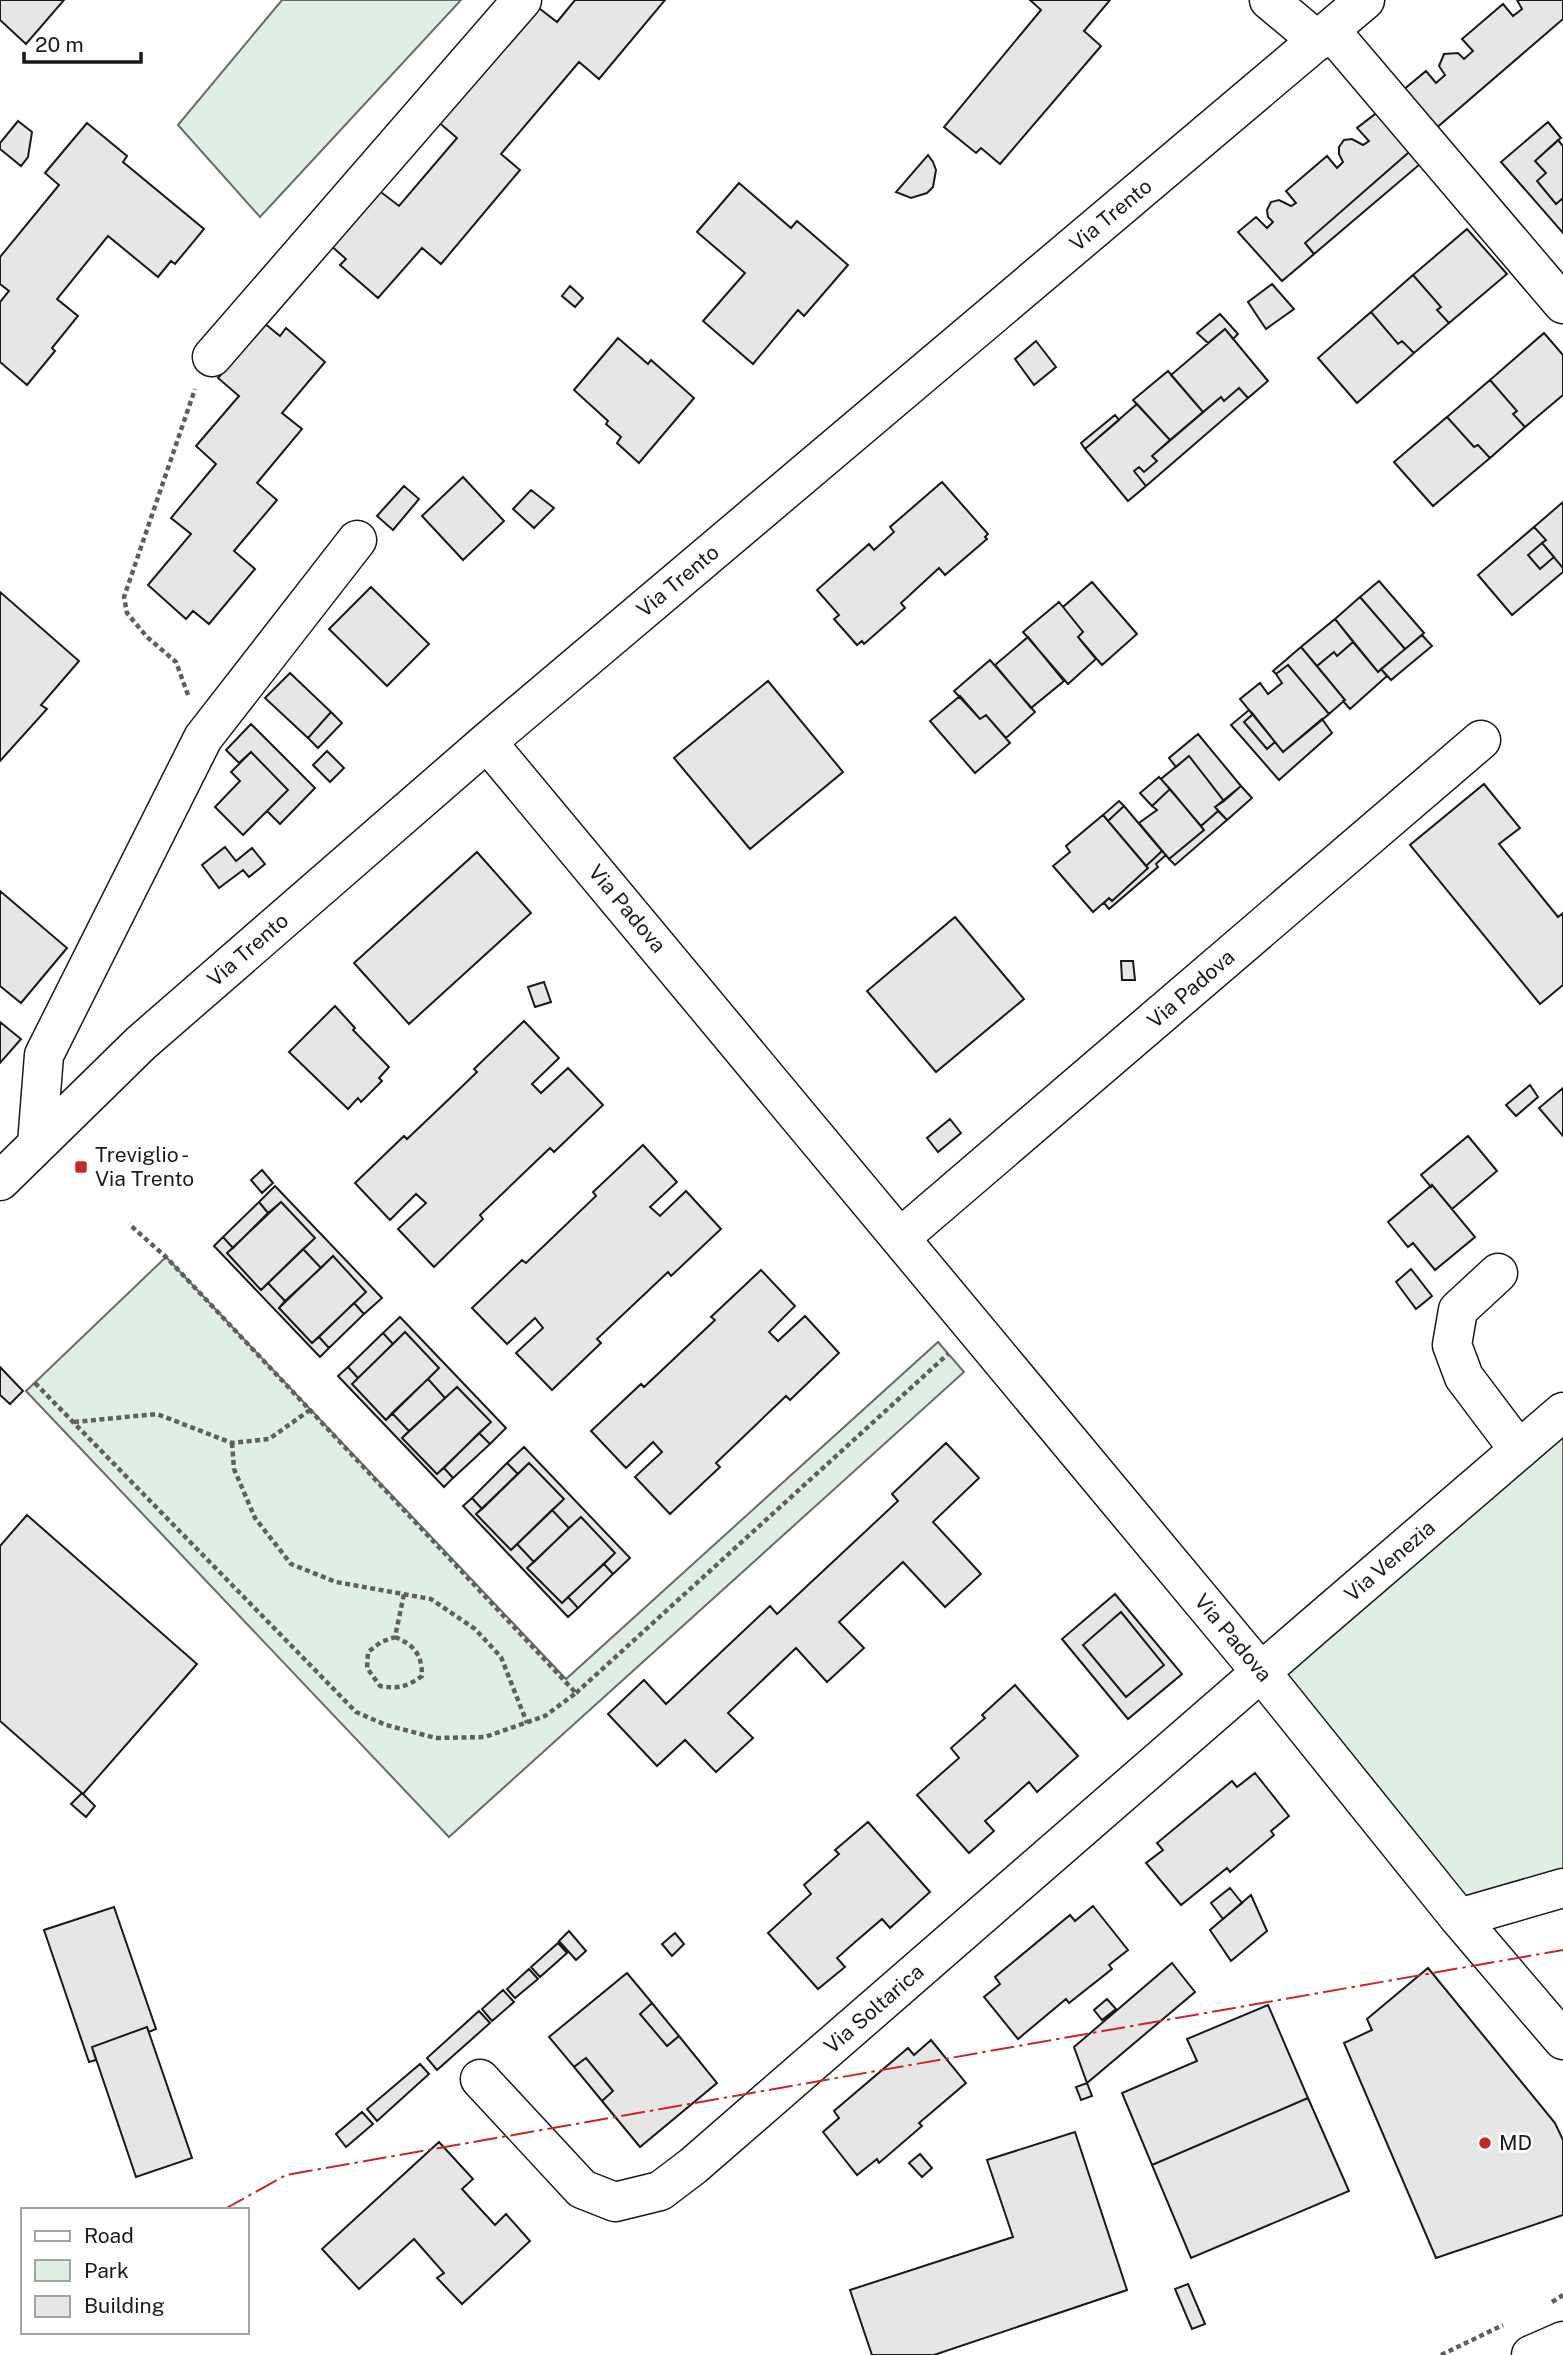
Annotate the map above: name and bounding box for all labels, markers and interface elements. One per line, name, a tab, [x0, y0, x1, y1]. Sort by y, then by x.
scale bar	[24, 21, 142, 65]
text: 20 m	[35, 32, 84, 57]
street label: Via Trento	[1065, 173, 1157, 256]
street label: Via Trento	[632, 539, 724, 622]
street label: Via Padova	[583, 860, 671, 958]
street label: Via Trento	[202, 908, 293, 992]
street label: Via Padova	[1142, 944, 1239, 1033]
place label: Treviglio - Via Trento	[95, 1142, 194, 1191]
marker: Treviglio - Via Trento	[73, 1159, 89, 1175]
street label: Via Venezia	[1339, 1515, 1440, 1607]
street label: Via Padova	[1189, 1589, 1277, 1687]
street label: Via Soltarica	[819, 1959, 928, 2059]
place label: MD	[1499, 2130, 1532, 2155]
marker: MD	[1477, 2135, 1493, 2151]
legend	[21, 2208, 248, 2334]
text: Road	[84, 2223, 134, 2248]
text: Park	[84, 2258, 129, 2283]
text: Building	[84, 2293, 165, 2318]

